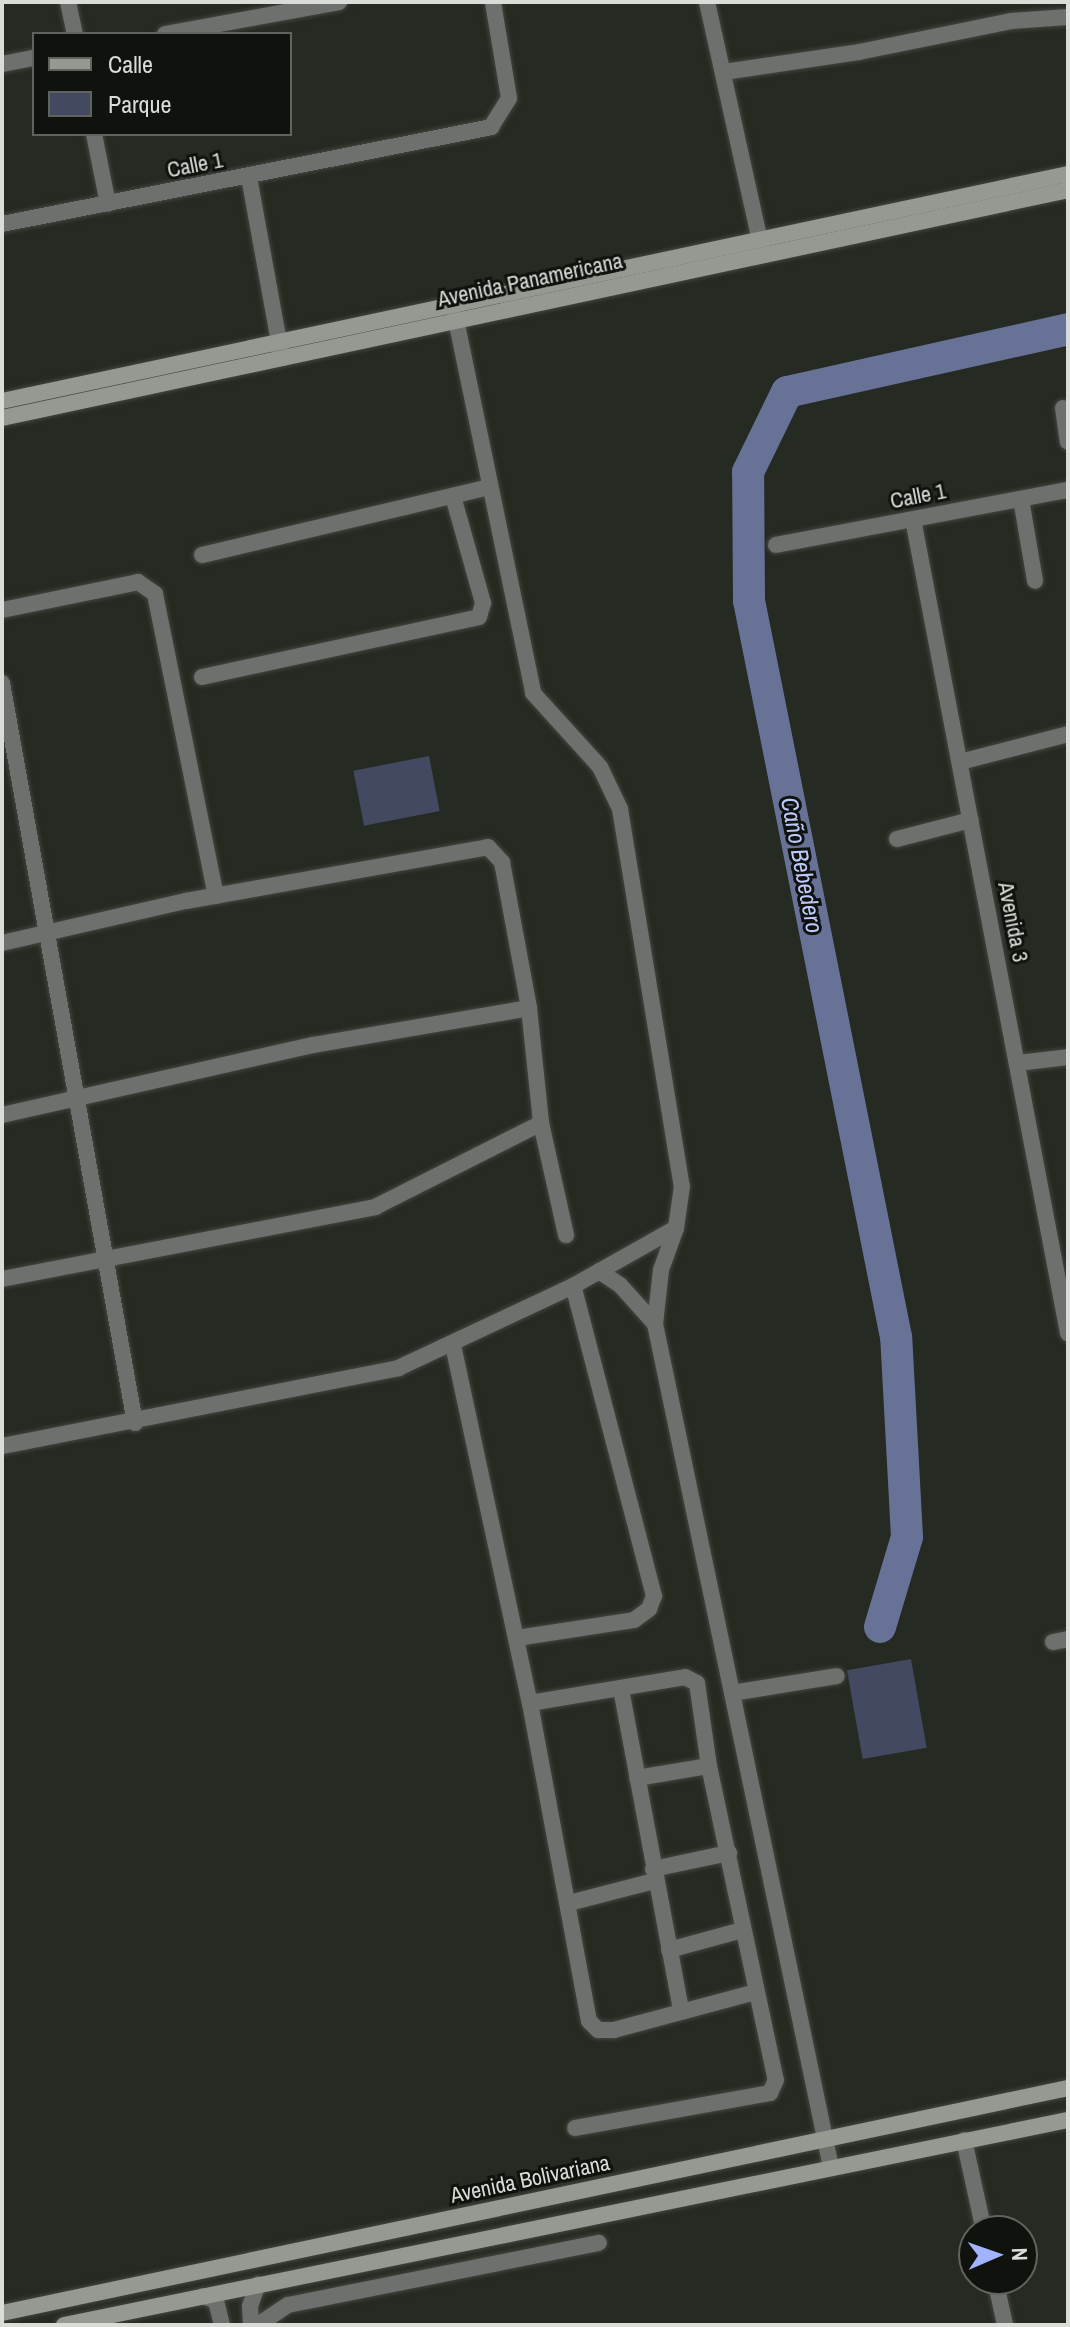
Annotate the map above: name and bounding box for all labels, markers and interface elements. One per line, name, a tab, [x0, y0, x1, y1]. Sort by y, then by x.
legend	[32, 32, 292, 136]
text: Calle	[108, 48, 153, 80]
text: Parque	[108, 88, 171, 120]
street label: Calle 1	[165, 147, 225, 183]
street label: Avenida Panamericana	[435, 248, 625, 312]
street label: Calle 1	[888, 478, 948, 514]
water label: Caño Bebedero	[775, 795, 829, 935]
street label: Avenida 3	[992, 880, 1034, 964]
street label: Avenida Bolivariana	[448, 2149, 612, 2209]
north arrow	[958, 2215, 1038, 2295]
text: N	[1005, 2247, 1035, 2261]

